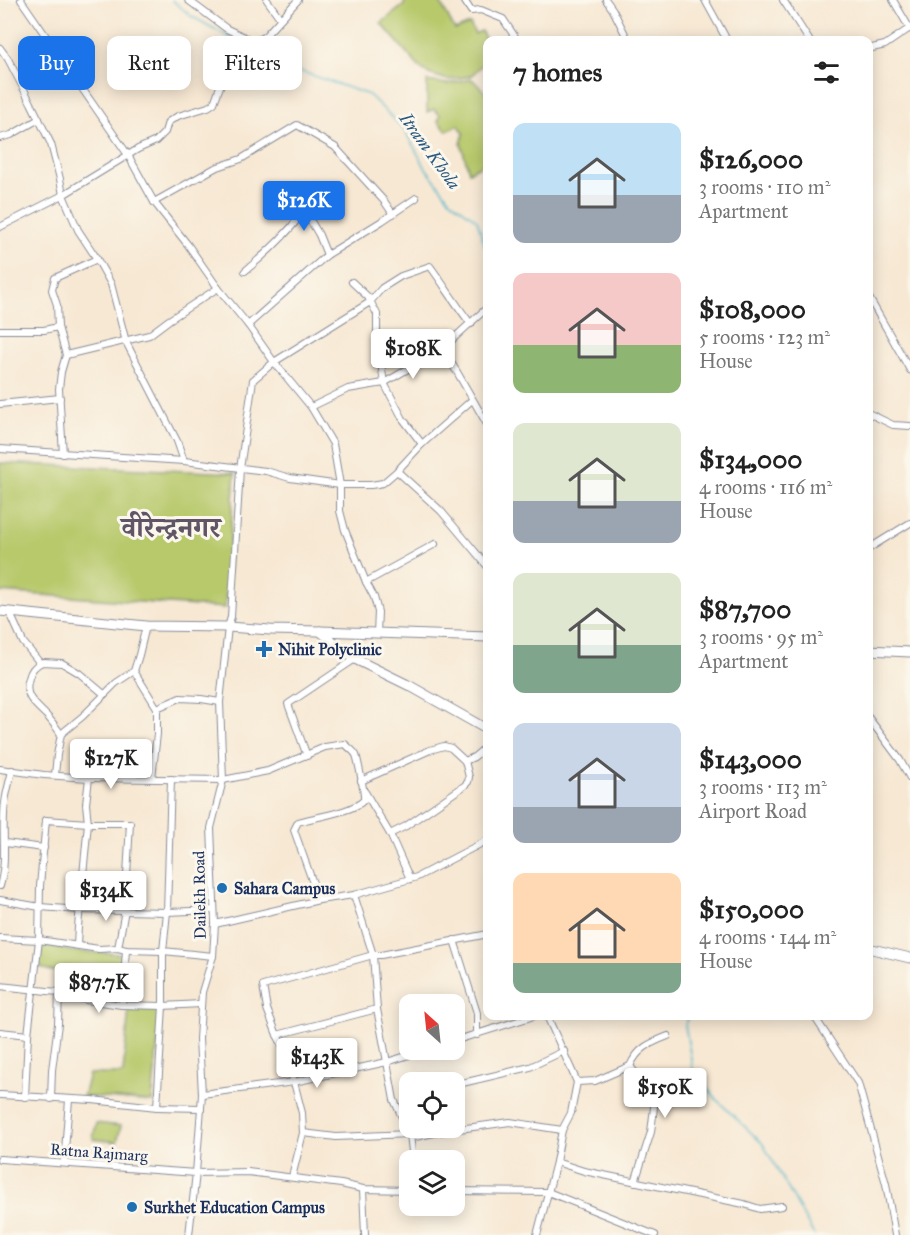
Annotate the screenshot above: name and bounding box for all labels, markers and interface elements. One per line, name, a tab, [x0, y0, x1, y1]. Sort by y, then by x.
chip: Buy	[18, 36, 95, 90]
chip: Rent	[107, 36, 191, 90]
chip: Filters	[203, 36, 302, 90]
text: 7 homes	[513, 56, 602, 88]
icon: filters	[810, 56, 843, 89]
water label: Itram Khola	[394, 107, 466, 194]
text: $126,000	[699, 143, 803, 175]
icon: home	[561, 147, 633, 219]
text: 3 rooms · 110 m²	[699, 175, 830, 199]
pin: $126K	[262, 181, 346, 232]
text: $126K	[277, 188, 331, 212]
text: Apartment	[699, 199, 788, 223]
text: $108,000	[699, 293, 806, 325]
icon: home	[561, 297, 633, 369]
text: 5 rooms · 123 m²	[699, 325, 830, 349]
pin: $108K	[371, 329, 455, 380]
text: $108K	[385, 336, 441, 360]
text: House	[699, 349, 753, 373]
text: $134,000	[699, 443, 802, 475]
icon: home	[561, 447, 633, 519]
text: 4 rooms · 116 m²	[699, 475, 832, 499]
text: House	[699, 499, 753, 523]
district label: वीरेन्द्रनगर	[119, 510, 223, 545]
text: $87,700	[699, 593, 791, 625]
icon: home	[561, 597, 633, 669]
text: 3 rooms · 95 m²	[699, 625, 823, 649]
marker: Nihit Polyclinic	[255, 640, 273, 658]
place label: Nihit Polyclinic	[278, 640, 382, 660]
text: Apartment	[699, 649, 788, 673]
pin: $127K	[69, 739, 153, 790]
text: $143,000	[699, 743, 802, 775]
text: $127K	[84, 746, 138, 770]
icon: home	[561, 747, 633, 819]
text: 3 rooms · 113 m²	[699, 775, 827, 799]
text: Airport Road	[699, 799, 807, 823]
street label: Dailekh Road	[189, 851, 210, 939]
pin: $134K	[64, 871, 148, 922]
text: $134K	[79, 878, 133, 902]
place label: Sahara Campus	[234, 879, 335, 899]
marker: Sahara Campus	[215, 881, 229, 895]
text: $150,000	[699, 893, 804, 925]
icon: home	[561, 897, 633, 969]
text: 4 rooms · 144 m²	[699, 925, 836, 949]
text: House	[699, 949, 753, 973]
pin: $87.7K	[50, 963, 148, 1014]
text: $87.7K	[69, 970, 129, 994]
north arrow	[399, 994, 465, 1060]
map controls	[399, 994, 465, 1216]
pin: $143K	[275, 1038, 359, 1089]
text: $143K	[290, 1045, 344, 1069]
pin: $150K	[623, 1068, 707, 1119]
button: locate	[399, 1072, 465, 1138]
text: $150K	[638, 1075, 692, 1099]
street label: Ratna Rajmarg	[49, 1140, 149, 1166]
button: layers	[399, 1150, 465, 1216]
place label: Surkhet Education Campus	[144, 1198, 325, 1218]
marker: Surkhet Education Campus	[125, 1200, 139, 1214]

